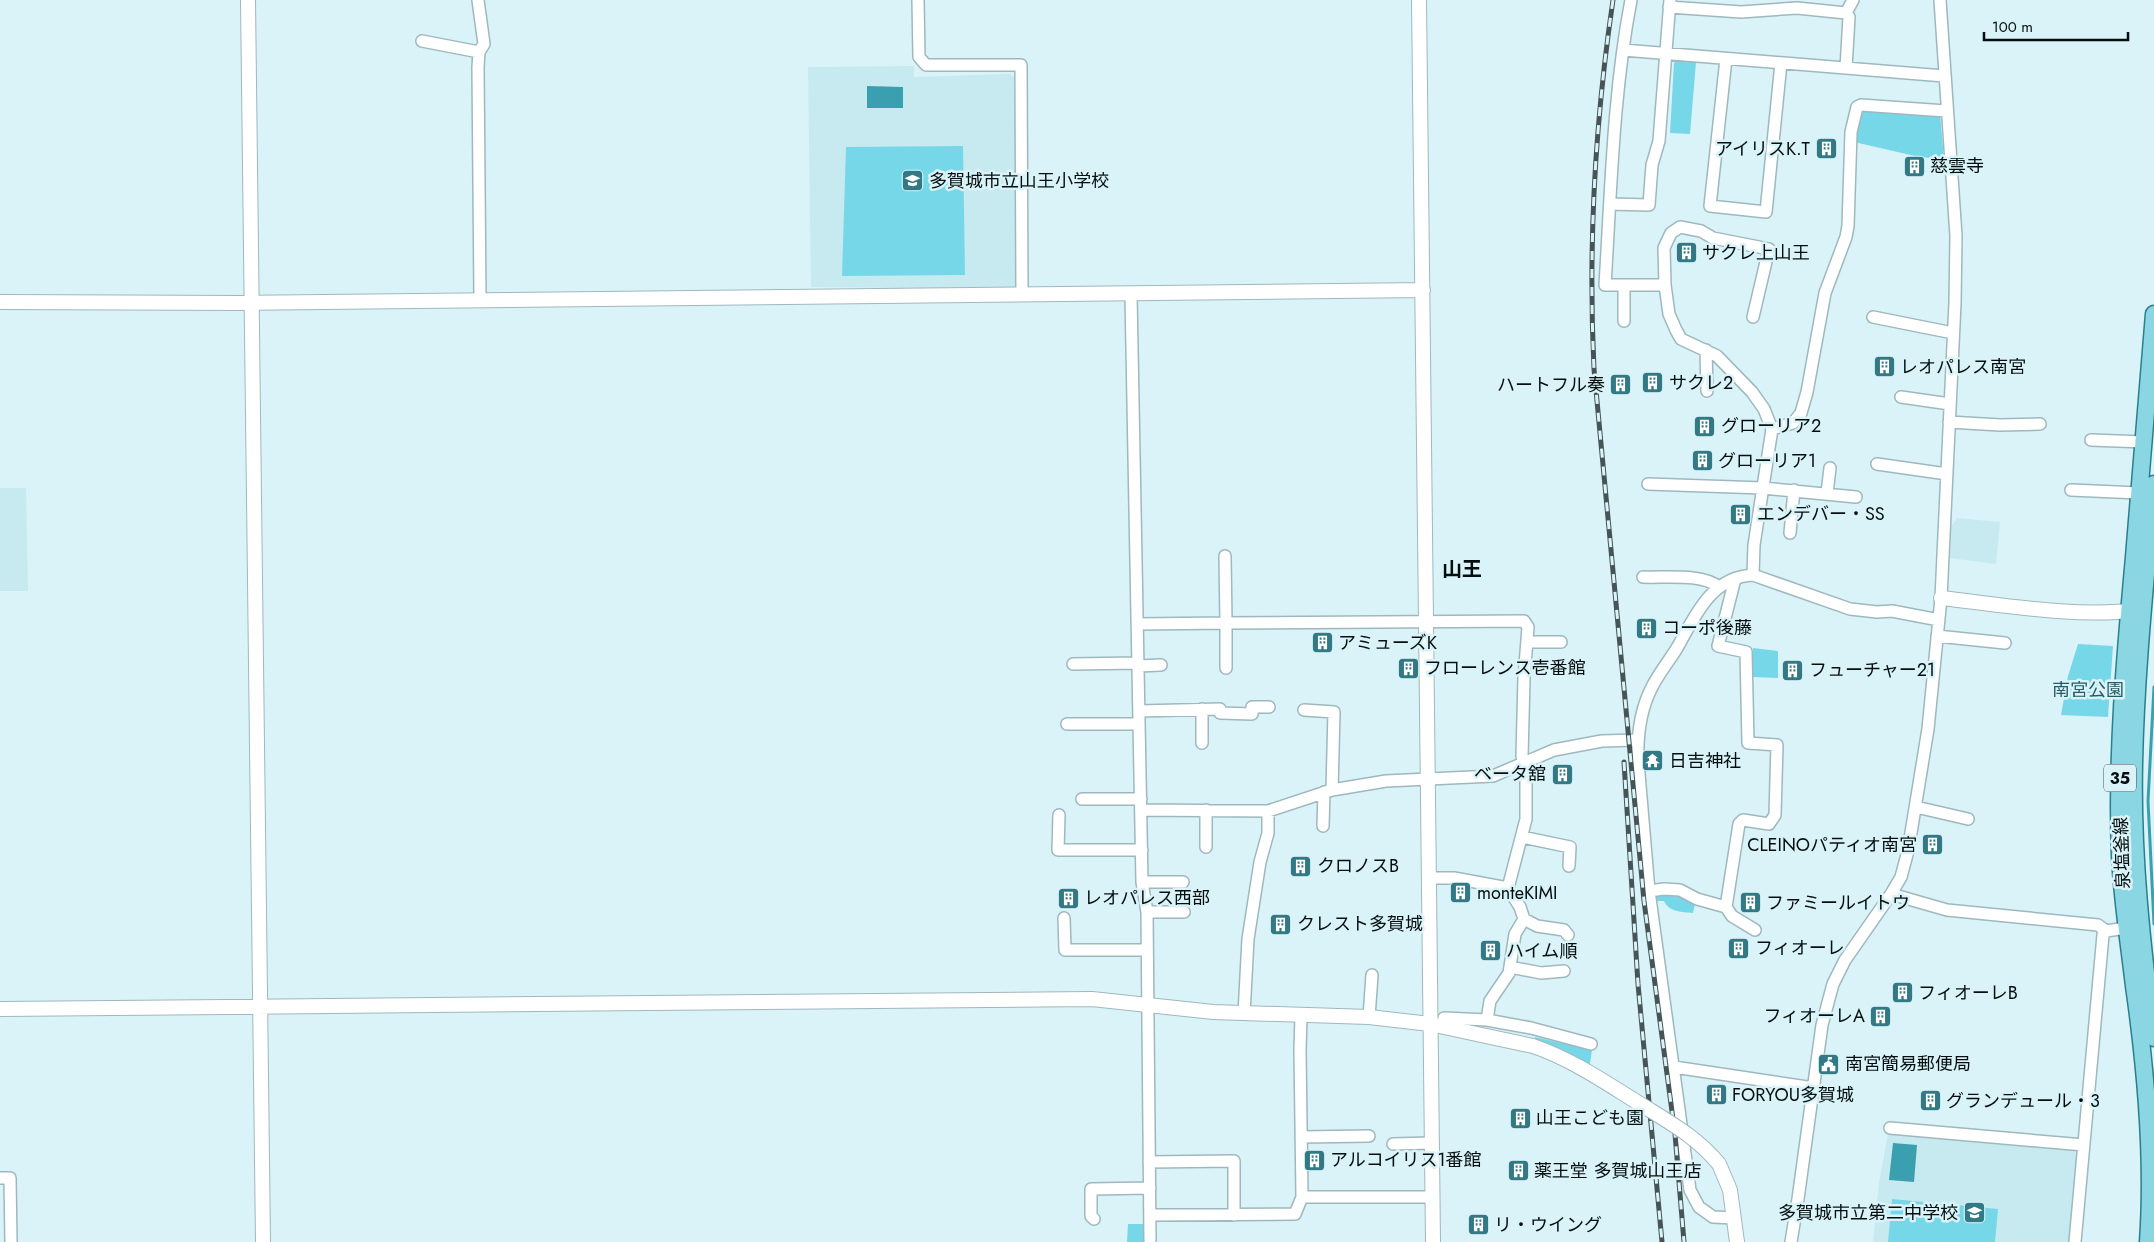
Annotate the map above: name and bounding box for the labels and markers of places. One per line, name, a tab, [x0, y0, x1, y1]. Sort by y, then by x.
place label: アイリスK.T	[1715, 136, 1811, 162]
building icon: アイリスK.T	[1814, 137, 1838, 161]
place label: 慈雲寺	[1930, 153, 1984, 179]
building icon: 慈雲寺	[1902, 154, 1926, 178]
place label: 多賀城市立山王小学校	[929, 168, 1109, 194]
school or university icon: 多賀城市立山王小学校	[901, 169, 925, 193]
place label: サクレ上山王	[1702, 240, 1810, 266]
building icon: サクレ上山王	[1674, 241, 1698, 265]
place label: レオパレス南宮	[1900, 354, 2026, 380]
building icon: レオパレス南宮	[1872, 355, 1896, 379]
place label: サクレ2	[1669, 370, 1733, 396]
building icon: サクレ2	[1641, 371, 1665, 395]
place label: ハートフル奏	[1497, 372, 1605, 398]
building icon: ハートフル奏	[1609, 373, 1633, 397]
place label: グローリア2	[1721, 413, 1821, 439]
building icon: グローリア2	[1693, 414, 1717, 438]
place label: グローリア1	[1718, 448, 1816, 474]
building icon: グローリア1	[1690, 449, 1714, 473]
place label: エンデバー・SS	[1757, 501, 1885, 527]
building icon: エンデバー・SS	[1729, 502, 1753, 526]
place label: コーポ後藤	[1662, 615, 1752, 641]
building icon: コーポ後藤	[1634, 616, 1658, 640]
place label: アミューズK	[1338, 630, 1438, 656]
building icon: アミューズK	[1310, 631, 1334, 655]
place label: フローレンス壱番館	[1424, 655, 1586, 681]
building icon: フローレンス壱番館	[1396, 656, 1420, 680]
place label: フューチャー21	[1809, 657, 1935, 683]
building icon: フューチャー21	[1781, 658, 1805, 682]
place label: 日吉神社	[1669, 748, 1741, 774]
temple icon: 日吉神社	[1641, 749, 1665, 773]
place label: ベータ舘	[1474, 761, 1546, 787]
building icon: ベータ舘	[1550, 762, 1574, 786]
place label: CLEINOパティオ南宮	[1747, 832, 1917, 858]
building icon: CLEINOパティオ南宮	[1921, 833, 1945, 857]
place label: クロノスB	[1317, 853, 1399, 879]
building icon: クロノスB	[1289, 854, 1313, 878]
place label: monteKIMI	[1477, 880, 1557, 906]
building icon: monteKIMI	[1449, 881, 1473, 905]
place label: レオパレス西部	[1084, 885, 1210, 911]
building icon: レオパレス西部	[1056, 886, 1080, 910]
place label: ファミールイトウ	[1766, 890, 1910, 916]
building icon: ファミールイトウ	[1738, 891, 1762, 915]
place label: クレスト多賀城	[1297, 911, 1423, 937]
building icon: クレスト多賀城	[1269, 912, 1293, 936]
place label: フィオーレ	[1755, 935, 1845, 961]
building icon: フィオーレ	[1727, 936, 1751, 960]
place label: ハイム順	[1506, 938, 1577, 964]
building icon: ハイム順	[1478, 939, 1502, 963]
place label: フィオーレB	[1918, 980, 2018, 1006]
building icon: フィオーレB	[1890, 981, 1914, 1005]
place label: フィオーレA	[1763, 1003, 1865, 1029]
building icon: フィオーレA	[1869, 1004, 1893, 1028]
place label: 南宮簡易郵便局	[1845, 1051, 1971, 1077]
public building icon: 南宮簡易郵便局	[1817, 1052, 1841, 1076]
place label: FORYOU多賀城	[1732, 1082, 1854, 1108]
building icon: FORYOU多賀城	[1704, 1083, 1728, 1107]
place label: グランデュール・3	[1946, 1088, 2100, 1114]
building icon: グランデュール・3	[1918, 1089, 1942, 1113]
place label: 山王こども園	[1536, 1105, 1644, 1131]
building icon: 山王こども園	[1508, 1106, 1532, 1130]
place label: アルコイリス1番館	[1330, 1147, 1482, 1173]
building icon: アルコイリス1番館	[1302, 1148, 1326, 1172]
place label: 薬王堂 多賀城山王店	[1534, 1158, 1701, 1184]
building icon: 薬王堂 多賀城山王店	[1506, 1159, 1530, 1183]
place label: 多賀城市立第二中学校	[1778, 1200, 1958, 1226]
school or university icon: 多賀城市立第二中学校	[1962, 1201, 1986, 1225]
place label: リ・ウイング	[1494, 1212, 1602, 1238]
building icon: リ・ウイング	[1466, 1213, 1490, 1237]

